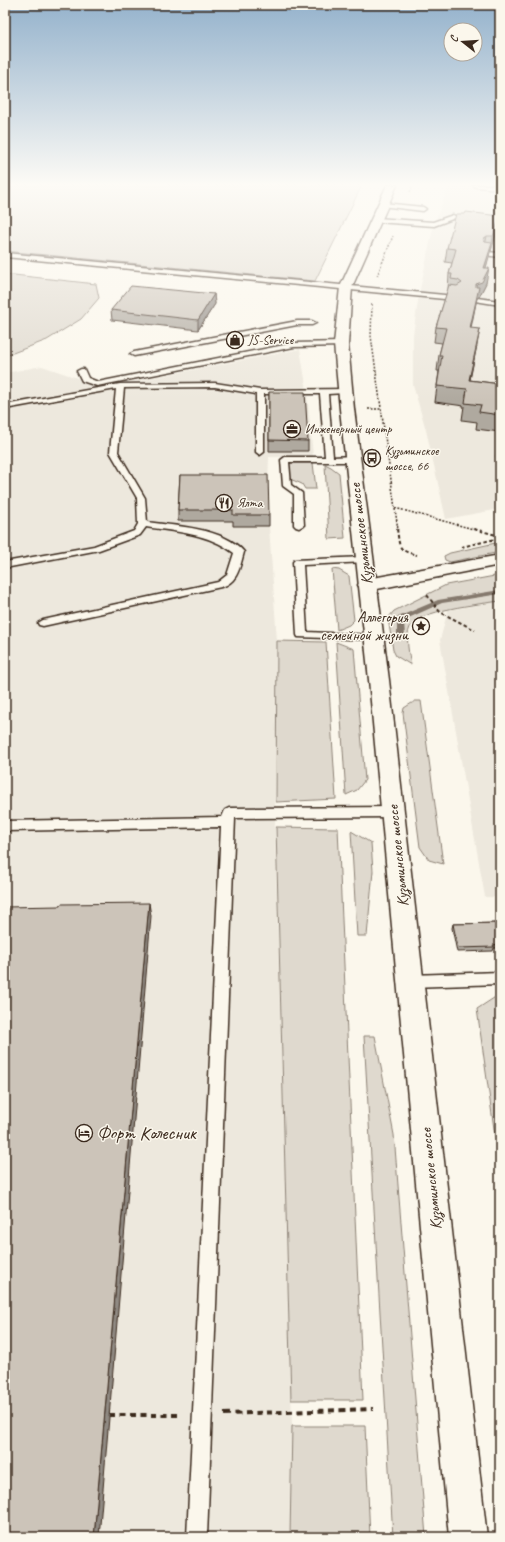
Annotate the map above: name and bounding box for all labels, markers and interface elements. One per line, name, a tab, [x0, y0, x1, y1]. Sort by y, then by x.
north arrow	[443, 22, 483, 62]
text: С	[446, 33, 461, 44]
shop icon: JS-Service	[225, 330, 245, 350]
place label: JS-Service	[247, 332, 294, 348]
office icon: Инженерный центр	[282, 419, 302, 439]
place label: Инженерный центр	[305, 421, 393, 437]
place label: Кузьминское шоссе, 66	[385, 443, 439, 474]
bus stop icon: Кузьминское шоссе, 66	[362, 448, 382, 468]
street label: Кузьминское шоссе	[345, 481, 377, 586]
restaurant icon: Ялта	[214, 493, 234, 513]
place label: Ялта	[237, 495, 264, 511]
place label: Аллегория семейной жизни	[320, 607, 409, 645]
place icon: Аллегория семейной жизни	[411, 616, 431, 636]
street label: Кузьминское шоссе	[383, 803, 413, 908]
place label: Форт Колесник	[97, 1121, 197, 1145]
hotel icon: Форт Колесник	[74, 1123, 94, 1143]
street label: Кузьминское шоссе	[416, 1126, 446, 1231]

